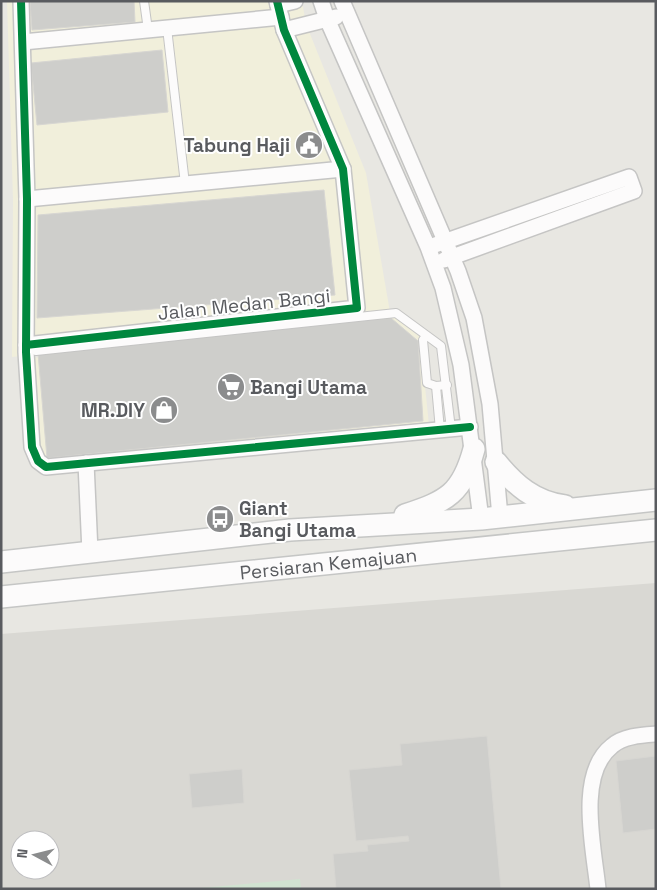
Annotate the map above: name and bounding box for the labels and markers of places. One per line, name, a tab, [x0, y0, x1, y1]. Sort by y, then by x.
public building icon: Tabung Haji	[294, 130, 324, 160]
place label: Tabung Haji	[183, 133, 290, 158]
supermarket icon: Bangi Utama	[216, 372, 246, 402]
place label: Bangi Utama	[250, 375, 367, 400]
shop icon: MR.DIY	[149, 395, 179, 425]
place label: MR.DIY	[81, 398, 145, 423]
place label: Giant Bangi Utama	[239, 496, 356, 543]
bus stop icon: Giant Bangi Utama	[205, 504, 235, 534]

